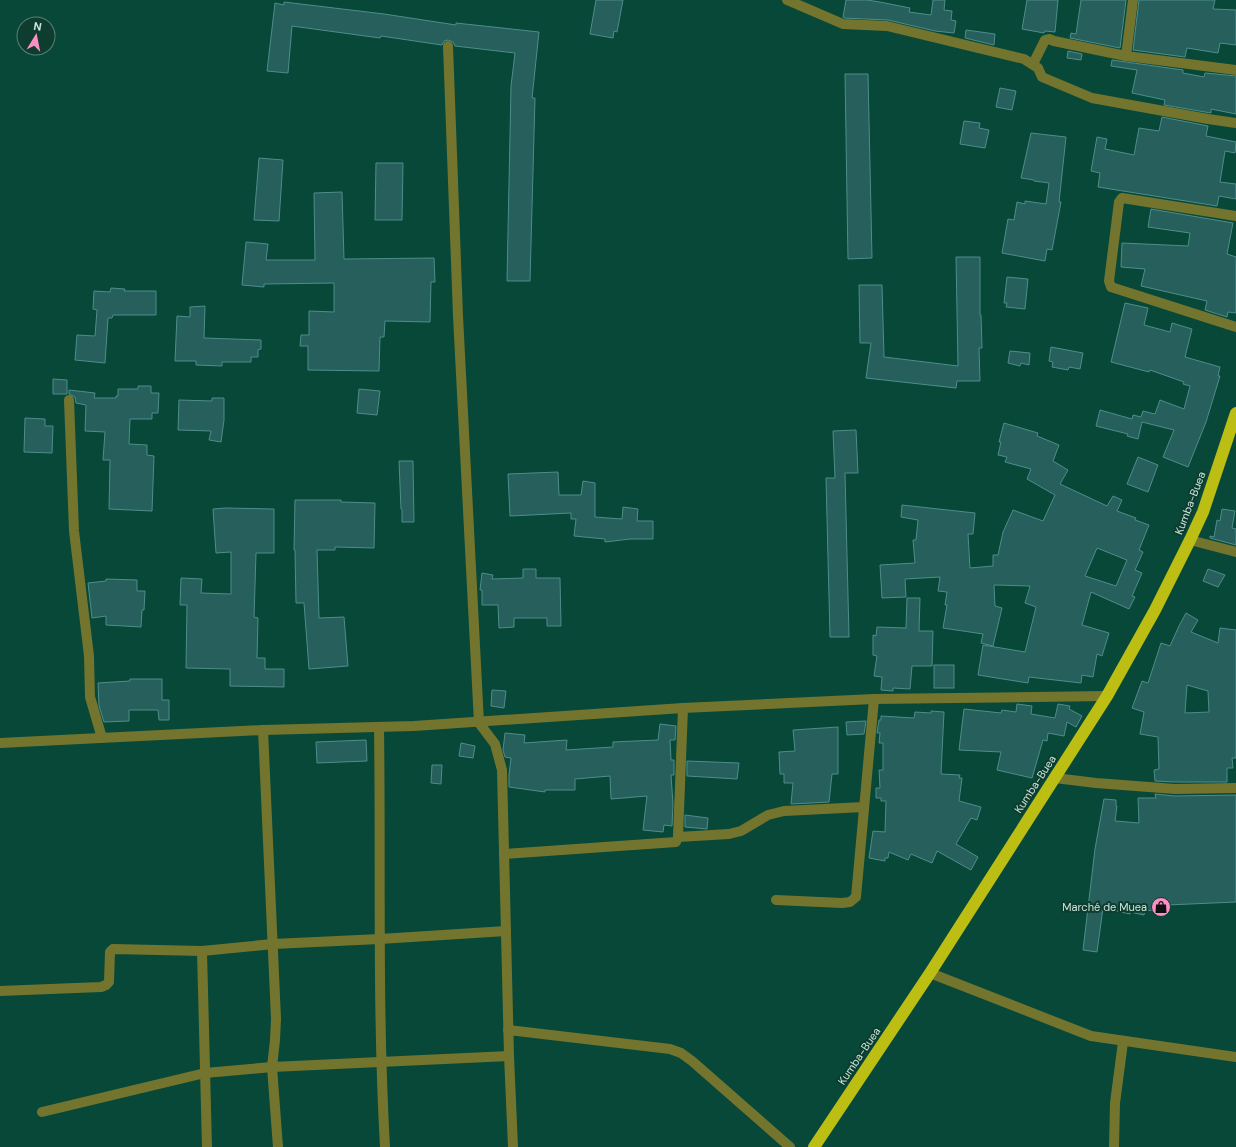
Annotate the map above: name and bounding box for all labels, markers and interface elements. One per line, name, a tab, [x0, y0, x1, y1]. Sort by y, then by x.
north arrow	[16, 16, 56, 56]
text: N	[33, 19, 43, 34]
street label: Kumba-Buea	[1172, 470, 1208, 536]
street label: Kumba-Buea	[1011, 752, 1059, 816]
shop icon: Marché de Muea	[1150, 896, 1172, 918]
place label: Marché de Muea	[1062, 900, 1147, 914]
street label: Kumba-Buea	[835, 1025, 883, 1087]

